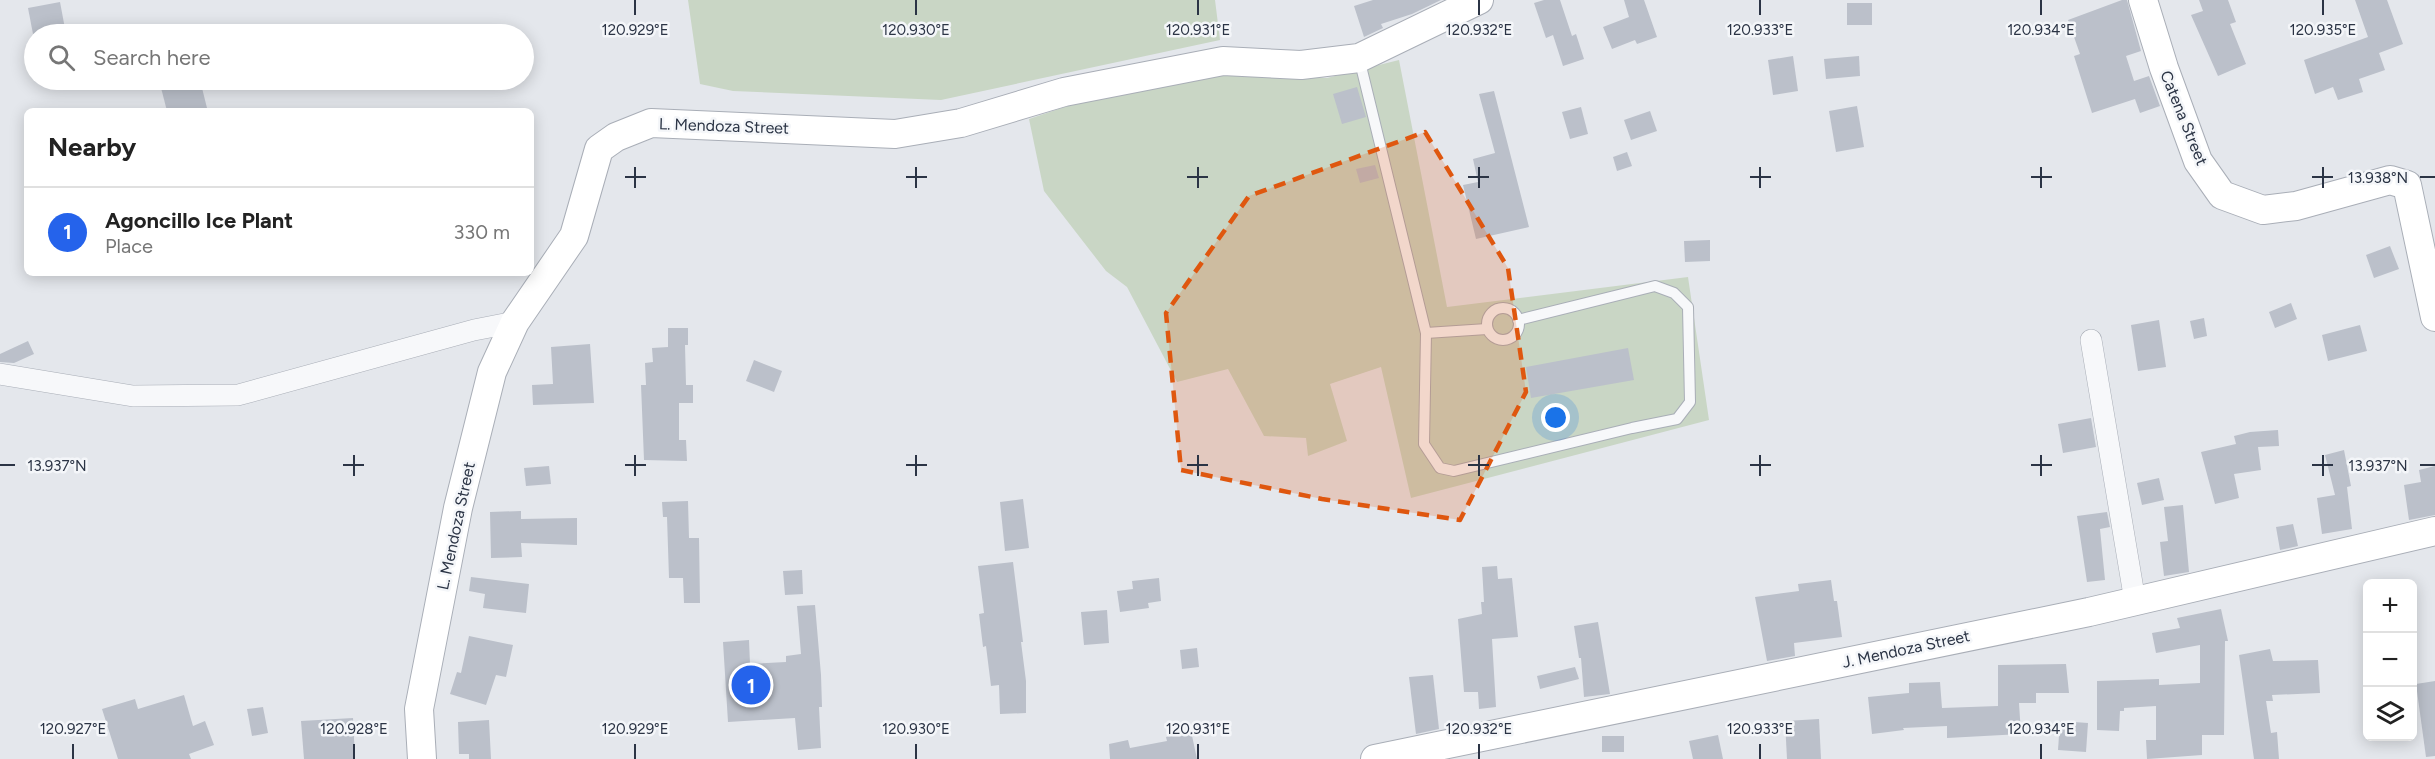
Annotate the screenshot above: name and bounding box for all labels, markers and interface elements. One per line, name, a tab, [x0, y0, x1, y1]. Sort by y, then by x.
text: 120.929°E	[601, 21, 669, 39]
text: 120.930°E	[882, 21, 950, 39]
text: 120.931°E	[1166, 21, 1230, 39]
text: 120.932°E	[1446, 21, 1512, 39]
text: 120.933°E	[1727, 21, 1793, 39]
text: 120.934°E	[2007, 21, 2075, 39]
text: 120.935°E	[2289, 21, 2357, 39]
search box	[24, 24, 534, 90]
icon: search	[45, 41, 78, 74]
text: Search here	[93, 44, 211, 71]
street label: Catena Street	[2156, 68, 2212, 168]
street label: L. Mendoza Street	[659, 114, 789, 138]
text: Nearby	[48, 131, 136, 163]
text: 13.938°N	[2348, 169, 2408, 187]
text: Agoncillo Ice Plant	[105, 207, 293, 234]
text: 1	[63, 220, 72, 244]
text: 330 m	[453, 220, 510, 244]
text: Place	[105, 234, 153, 258]
your location	[1541, 403, 1570, 432]
text: 13.937°N	[27, 457, 87, 475]
text: 13.937°N	[2348, 457, 2408, 475]
street label: L. Mendoza Street	[433, 460, 479, 592]
map controls	[2363, 579, 2417, 741]
button: +	[2363, 579, 2417, 633]
street label: J. Mendoza Street	[1840, 626, 1972, 672]
button: −	[2363, 633, 2417, 687]
pin: 1	[732, 662, 771, 708]
button: layers	[2363, 687, 2417, 741]
text: 120.927°E	[40, 720, 106, 738]
text: 120.928°E	[320, 720, 388, 738]
text: 120.929°E	[601, 720, 669, 738]
text: 120.930°E	[882, 720, 950, 738]
text: 120.931°E	[1166, 720, 1230, 738]
text: 120.932°E	[1446, 720, 1512, 738]
text: 120.933°E	[1727, 720, 1793, 738]
text: 120.934°E	[2007, 720, 2075, 738]

